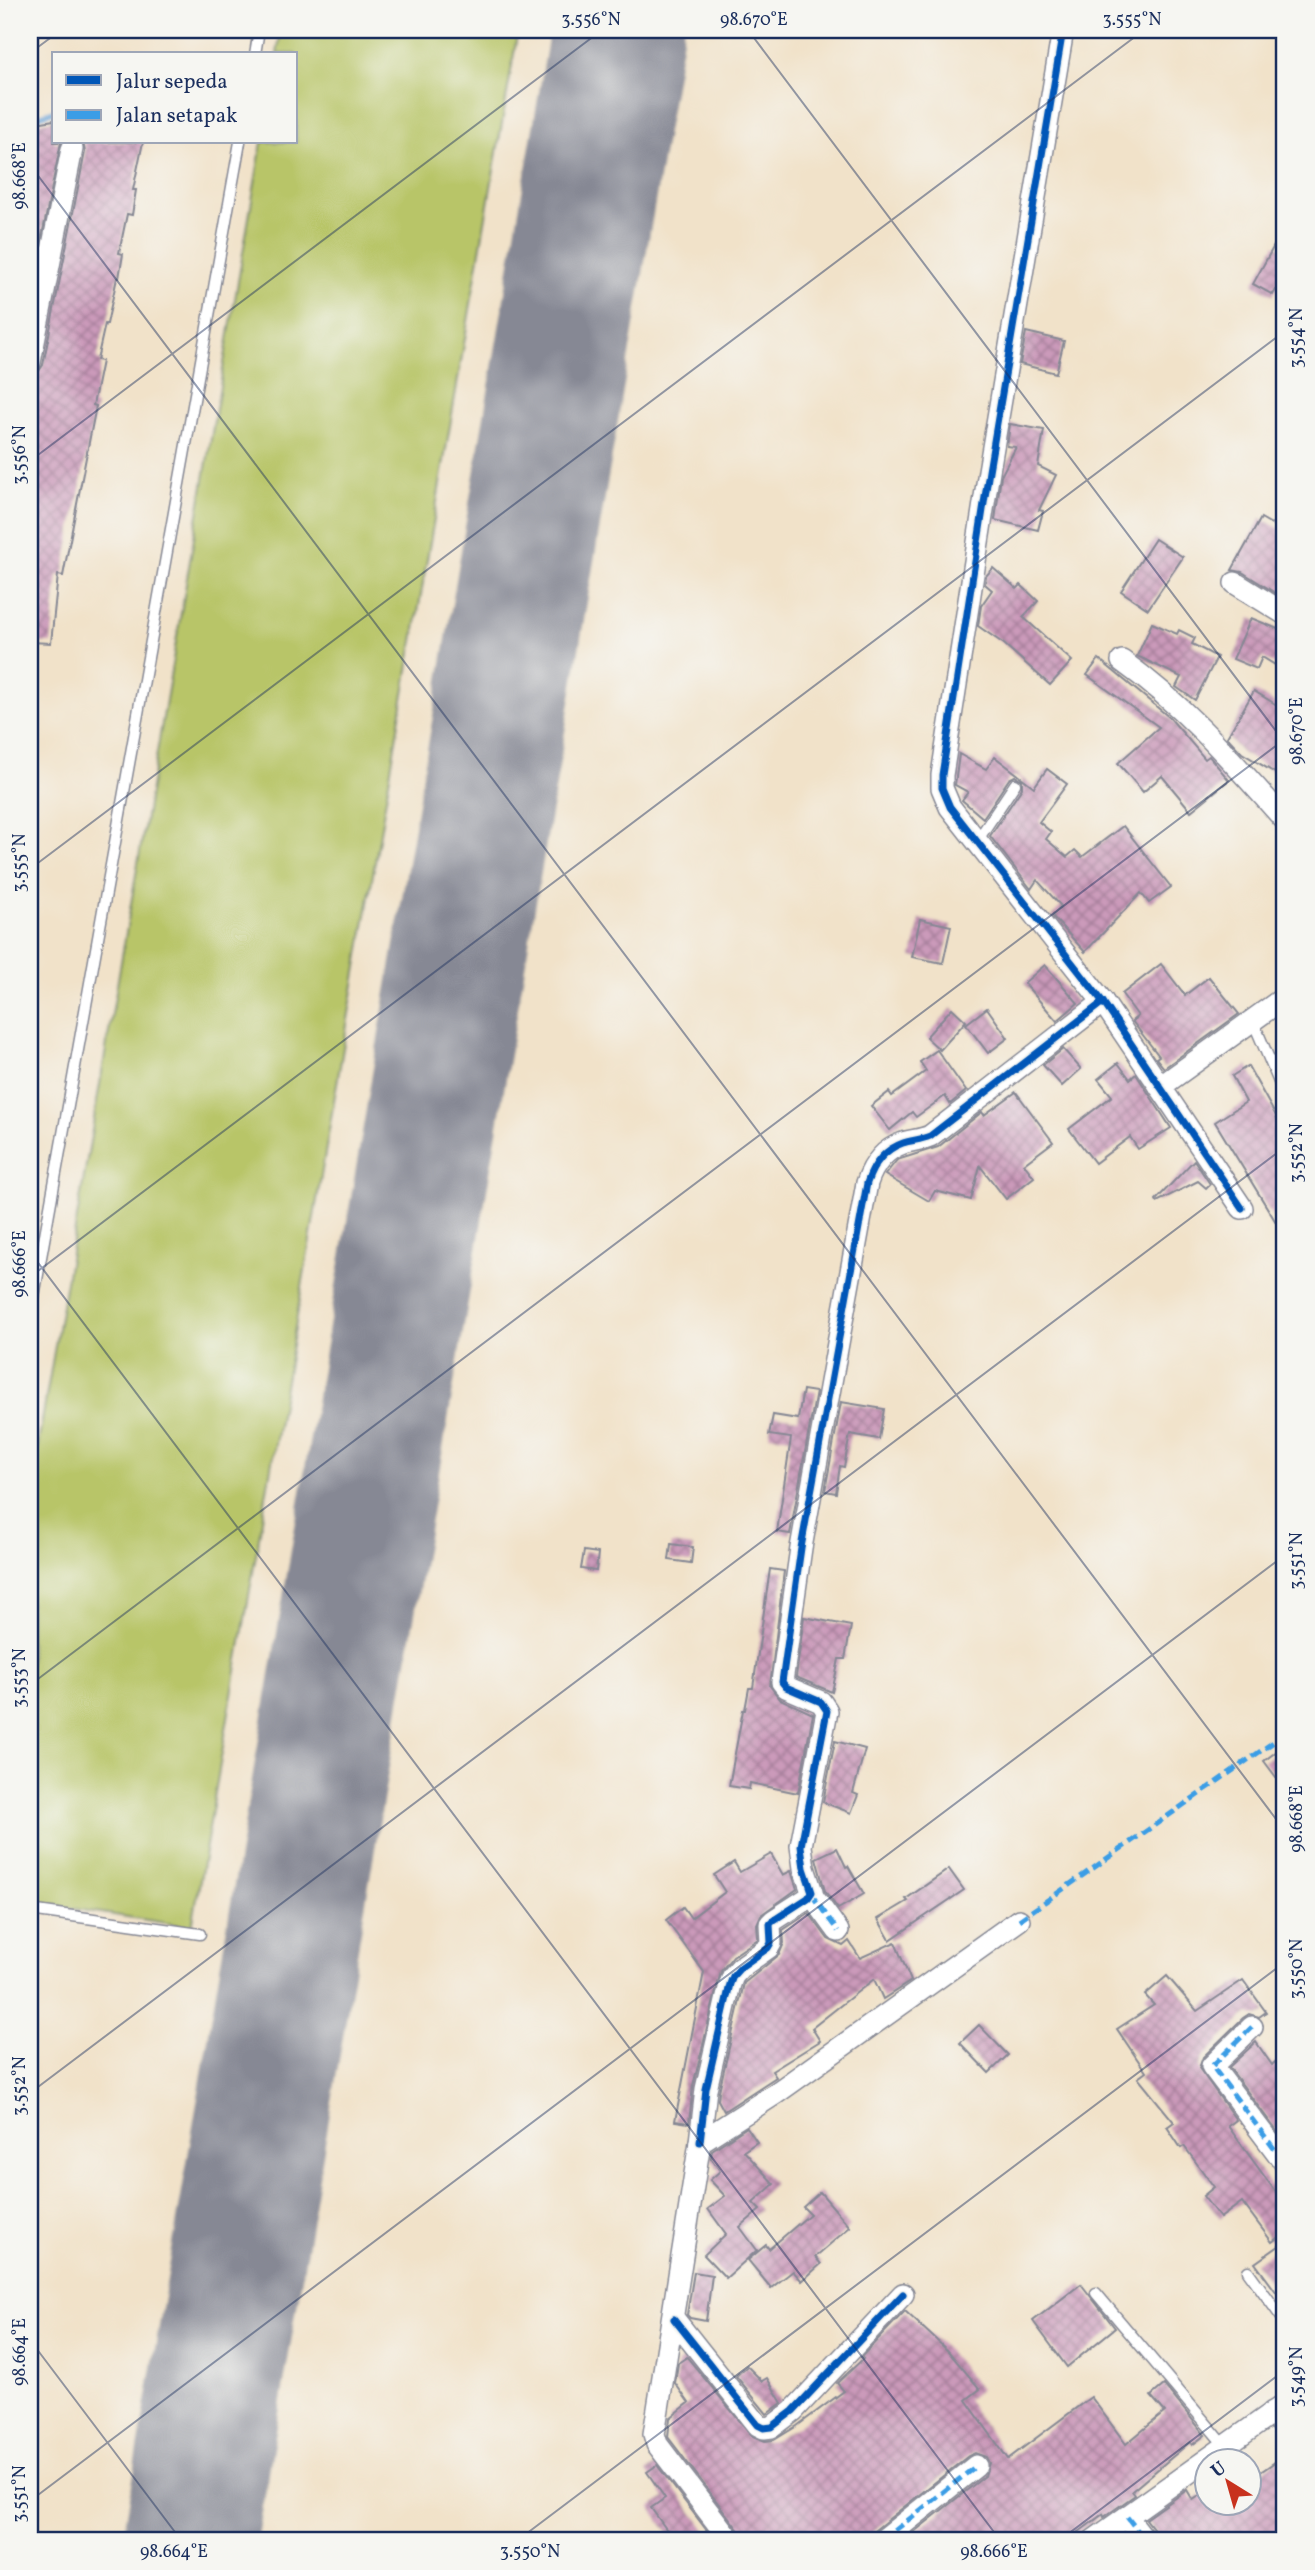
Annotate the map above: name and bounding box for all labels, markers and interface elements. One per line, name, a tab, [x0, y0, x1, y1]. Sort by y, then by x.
text: 3.556°N	[561, 8, 621, 33]
text: 98.670°E	[720, 8, 788, 33]
text: 3.555°N	[1102, 8, 1162, 33]
legend	[52, 52, 298, 144]
text: Jalur sepeda	[116, 68, 228, 97]
text: Jalan setapak	[116, 102, 238, 131]
text: 98.668°E	[8, 142, 33, 210]
text: 3.554°N	[1285, 308, 1310, 368]
text: 3.556°N	[8, 425, 33, 485]
text: 98.670°E	[1285, 697, 1310, 765]
text: 3.555°N	[8, 833, 33, 893]
text: 3.552°N	[1285, 1123, 1310, 1183]
text: 98.666°E	[8, 1230, 33, 1298]
text: 3.551°N	[1285, 1532, 1310, 1590]
text: 3.553°N	[8, 1648, 33, 1708]
text: 98.668°E	[1285, 1785, 1310, 1853]
text: 3.550°N	[1285, 1939, 1310, 1999]
text: 3.552°N	[8, 2056, 33, 2116]
text: 98.664°E	[8, 2318, 33, 2386]
text: 3.549°N	[1285, 2346, 1310, 2408]
north arrow	[1192, 2448, 1262, 2518]
text: U	[1206, 2456, 1232, 2484]
text: 3.551°N	[8, 2465, 33, 2523]
text: 98.664°E	[140, 2540, 208, 2565]
text: 3.550°N	[500, 2540, 560, 2565]
text: 98.666°E	[960, 2540, 1028, 2565]

